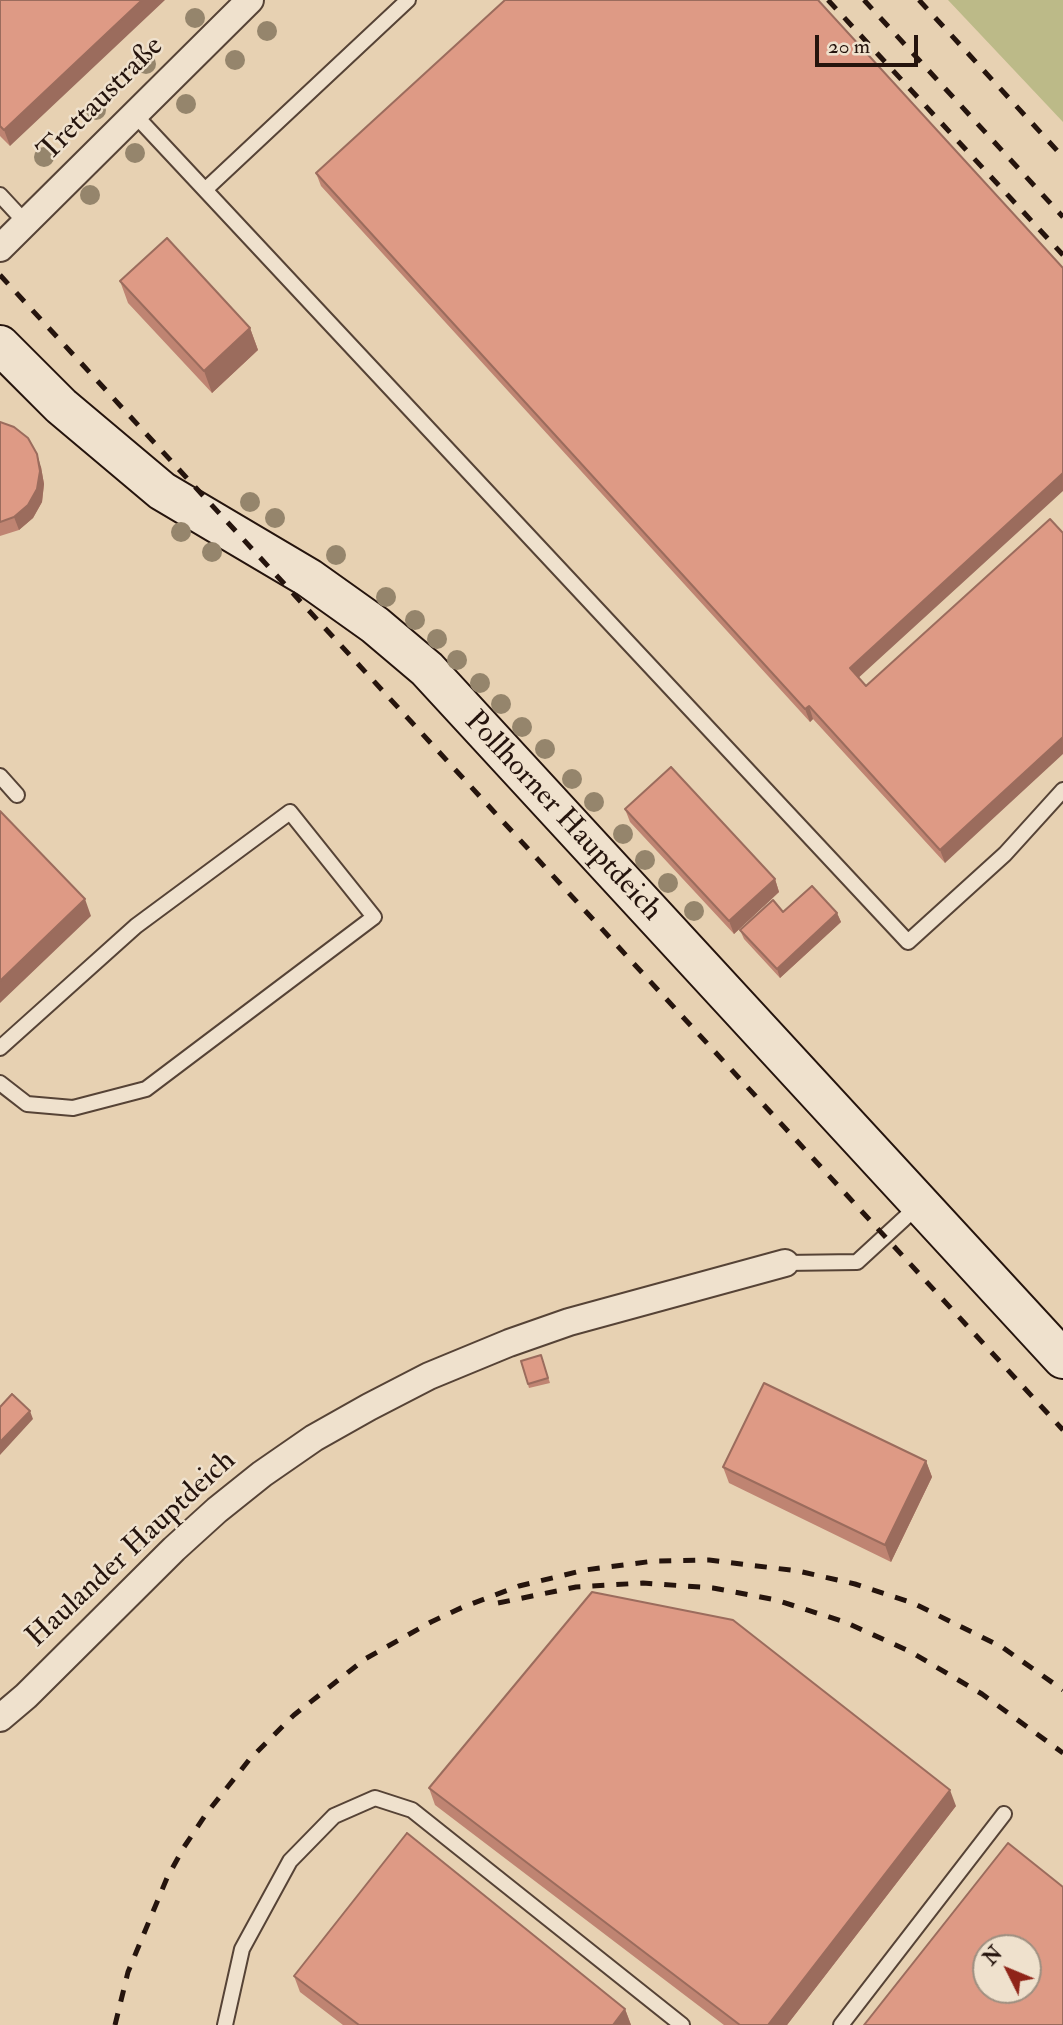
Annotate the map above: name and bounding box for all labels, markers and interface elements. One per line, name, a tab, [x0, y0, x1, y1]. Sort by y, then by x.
scale bar	[818, 21, 921, 65]
street label: Trettaustraße	[32, 30, 172, 170]
text: 20 m	[828, 33, 870, 60]
street label: Pollhorner Hauptdeich	[456, 705, 668, 929]
street label: Haulander Hauptdeich	[20, 1444, 244, 1656]
north arrow	[972, 1934, 1042, 2004]
text: N	[979, 1942, 1008, 1970]

